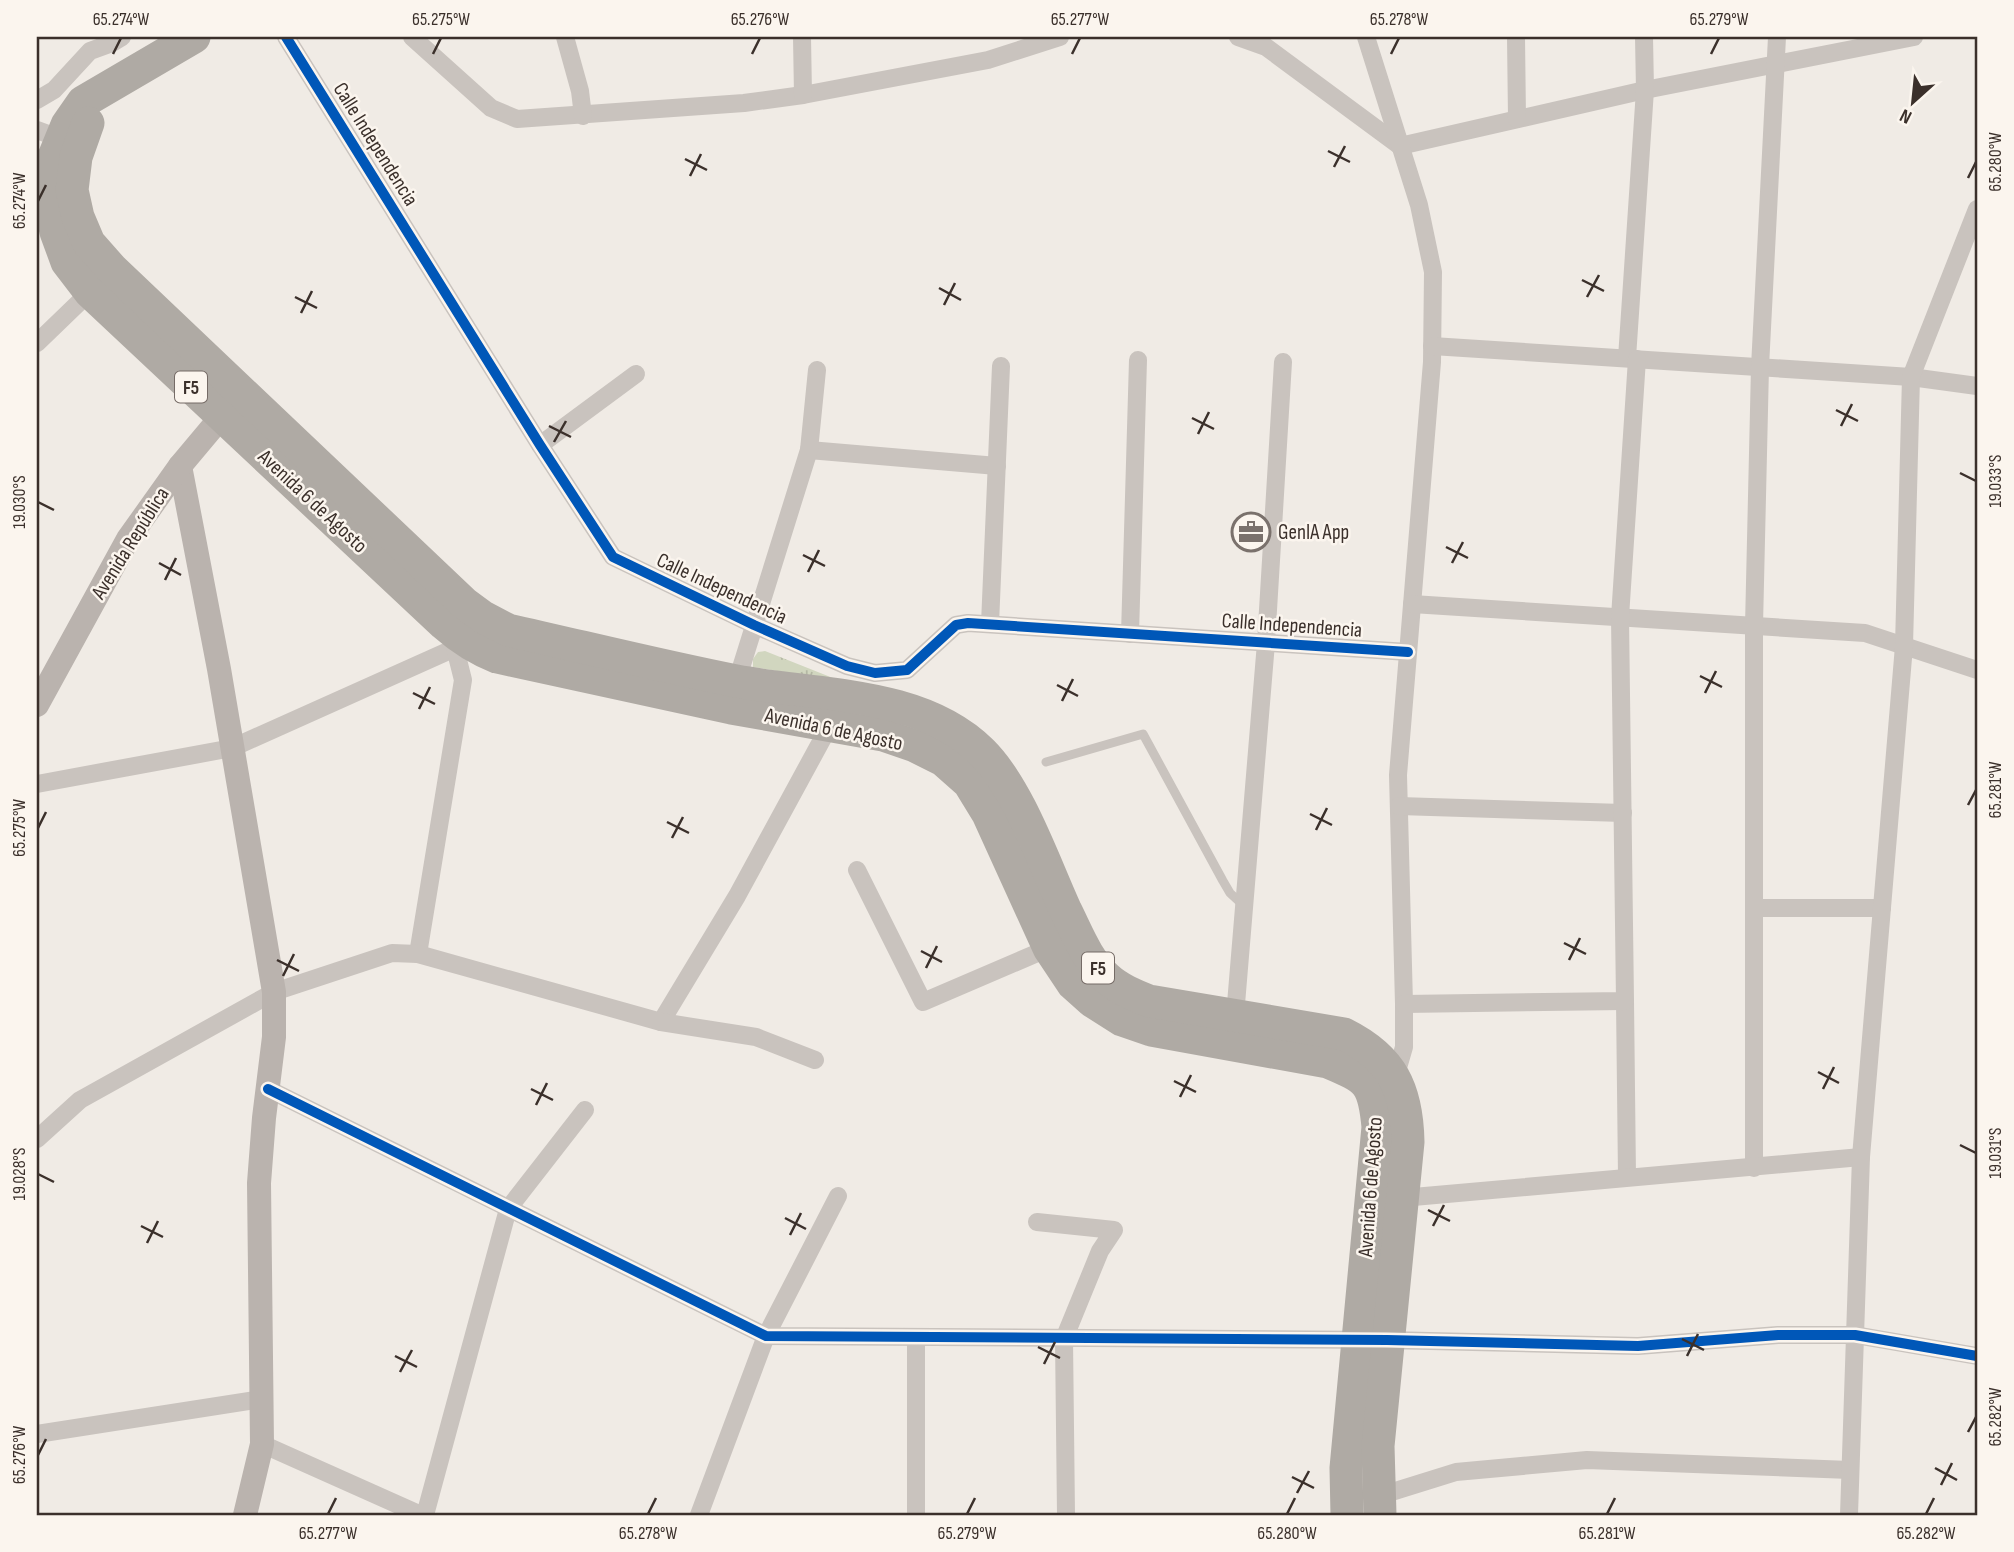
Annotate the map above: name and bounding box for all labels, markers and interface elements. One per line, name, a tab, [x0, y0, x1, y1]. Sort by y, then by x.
text: 65.274°W	[93, 9, 150, 30]
text: 65.275°W	[412, 9, 470, 30]
text: 65.276°W	[731, 9, 790, 30]
text: 65.277°W	[1051, 9, 1110, 30]
text: 65.278°W	[1370, 9, 1428, 30]
text: 65.279°W	[1690, 9, 1749, 30]
north arrow	[1878, 66, 1948, 136]
street label: Calle Independencia	[328, 78, 423, 211]
text: N	[1896, 103, 1916, 128]
text: 65.280°W	[1985, 132, 2006, 192]
text: 65.274°W	[9, 172, 30, 229]
road number: F5	[175, 372, 207, 402]
street label: Avenida 6 de Agosto	[252, 444, 372, 558]
text: 19.033°S	[1985, 454, 2006, 507]
text: 19.030°S	[9, 475, 30, 529]
street label: Avenida República	[86, 483, 175, 604]
office icon: GenIA App	[1230, 511, 1272, 553]
place label: GenIA App	[1278, 520, 1349, 545]
street label: Calle Independencia	[653, 547, 791, 630]
street label: Calle Independencia	[1221, 608, 1363, 643]
street label: Avenida 6 de Agosto	[762, 702, 905, 756]
text: 65.281°W	[1985, 761, 2006, 818]
text: 65.275°W	[9, 799, 30, 857]
road number: F5	[1082, 952, 1114, 984]
street label: Avenida 6 de Agosto	[1353, 1116, 1388, 1259]
text: 19.031°S	[1985, 1127, 2006, 1178]
text: 19.028°S	[9, 1147, 30, 1200]
text: 65.282°W	[1985, 1387, 2006, 1447]
text: 65.276°W	[9, 1425, 30, 1484]
text: 65.277°W	[299, 1523, 358, 1544]
text: 65.278°W	[619, 1523, 677, 1544]
text: 65.279°W	[938, 1523, 997, 1544]
text: 65.280°W	[1257, 1523, 1317, 1544]
text: 65.281°W	[1579, 1523, 1636, 1544]
text: 65.282°W	[1896, 1523, 1956, 1544]

